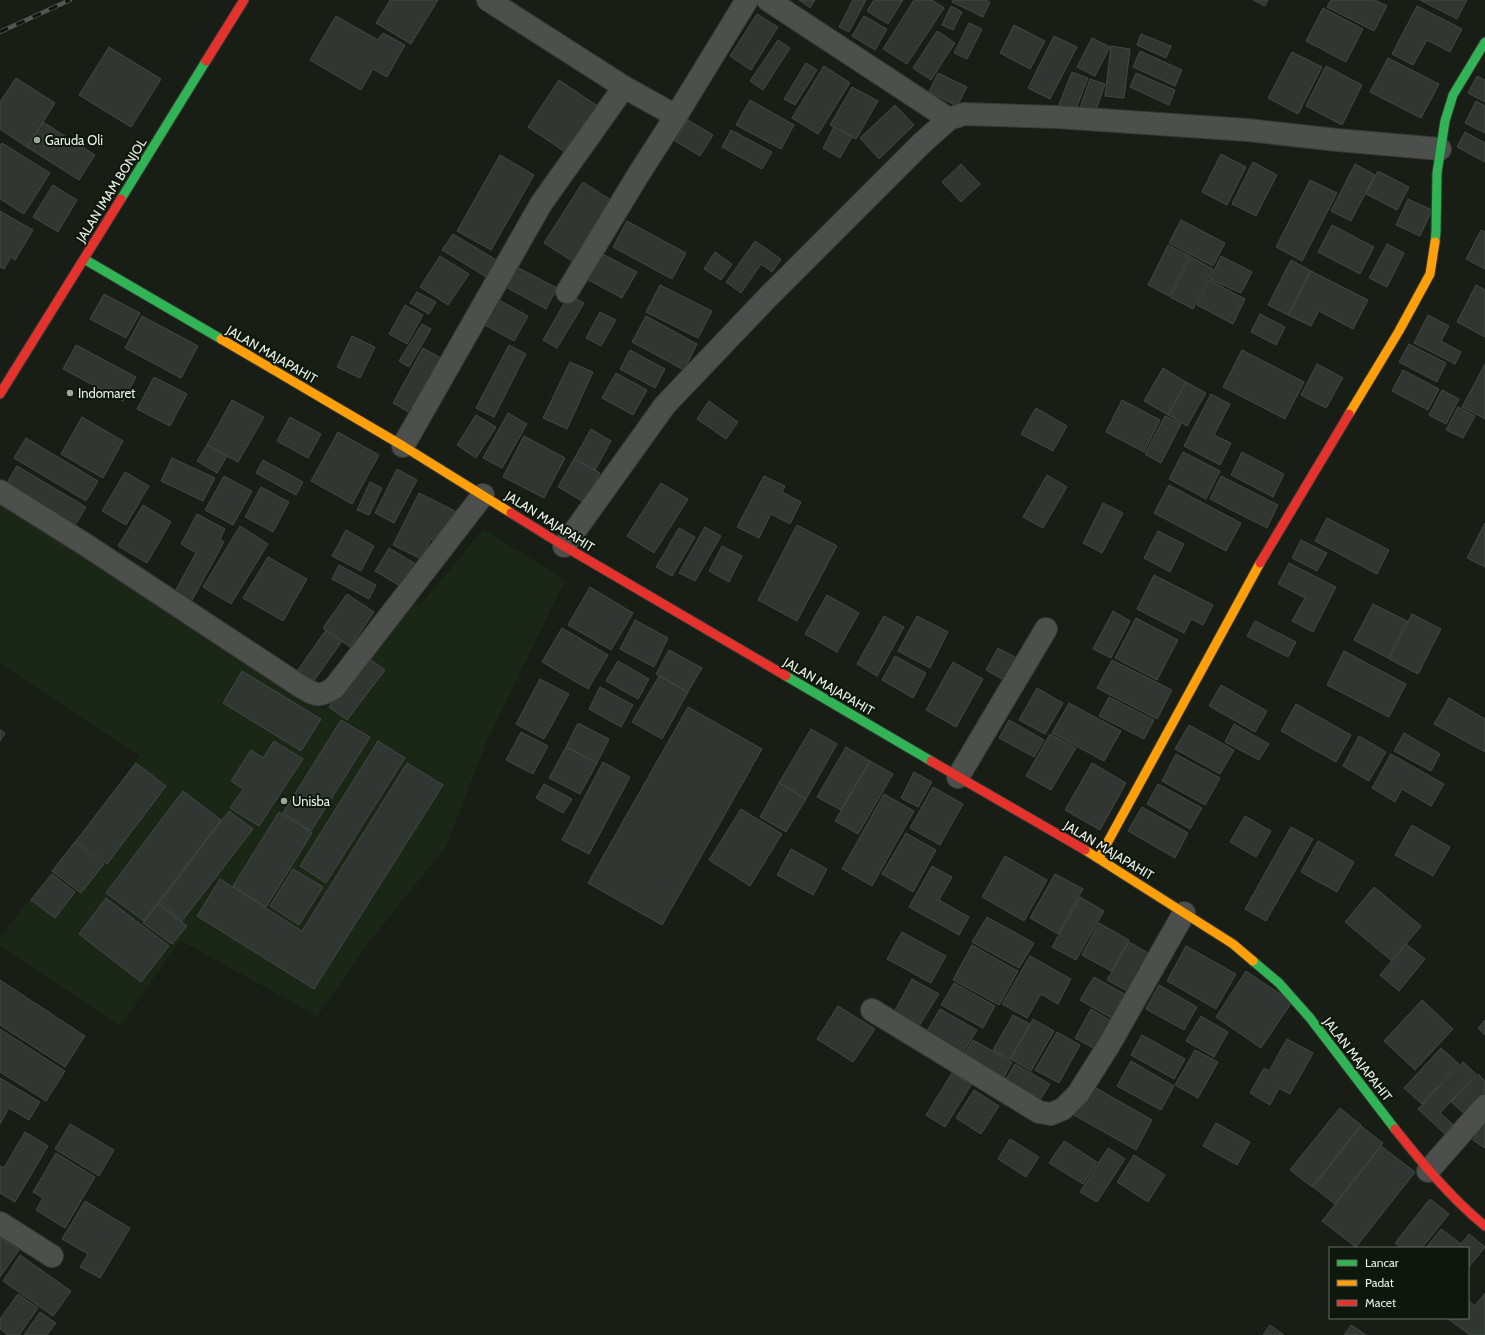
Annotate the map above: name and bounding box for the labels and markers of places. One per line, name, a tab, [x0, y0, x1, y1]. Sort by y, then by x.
place label: Garuda Oli	[45, 132, 103, 148]
marker: Garuda Oli	[32, 135, 42, 145]
place label: Indomaret	[78, 385, 136, 401]
marker: Indomaret	[65, 388, 75, 398]
place label: Unisba	[292, 793, 331, 809]
marker: Unisba	[279, 796, 289, 806]

